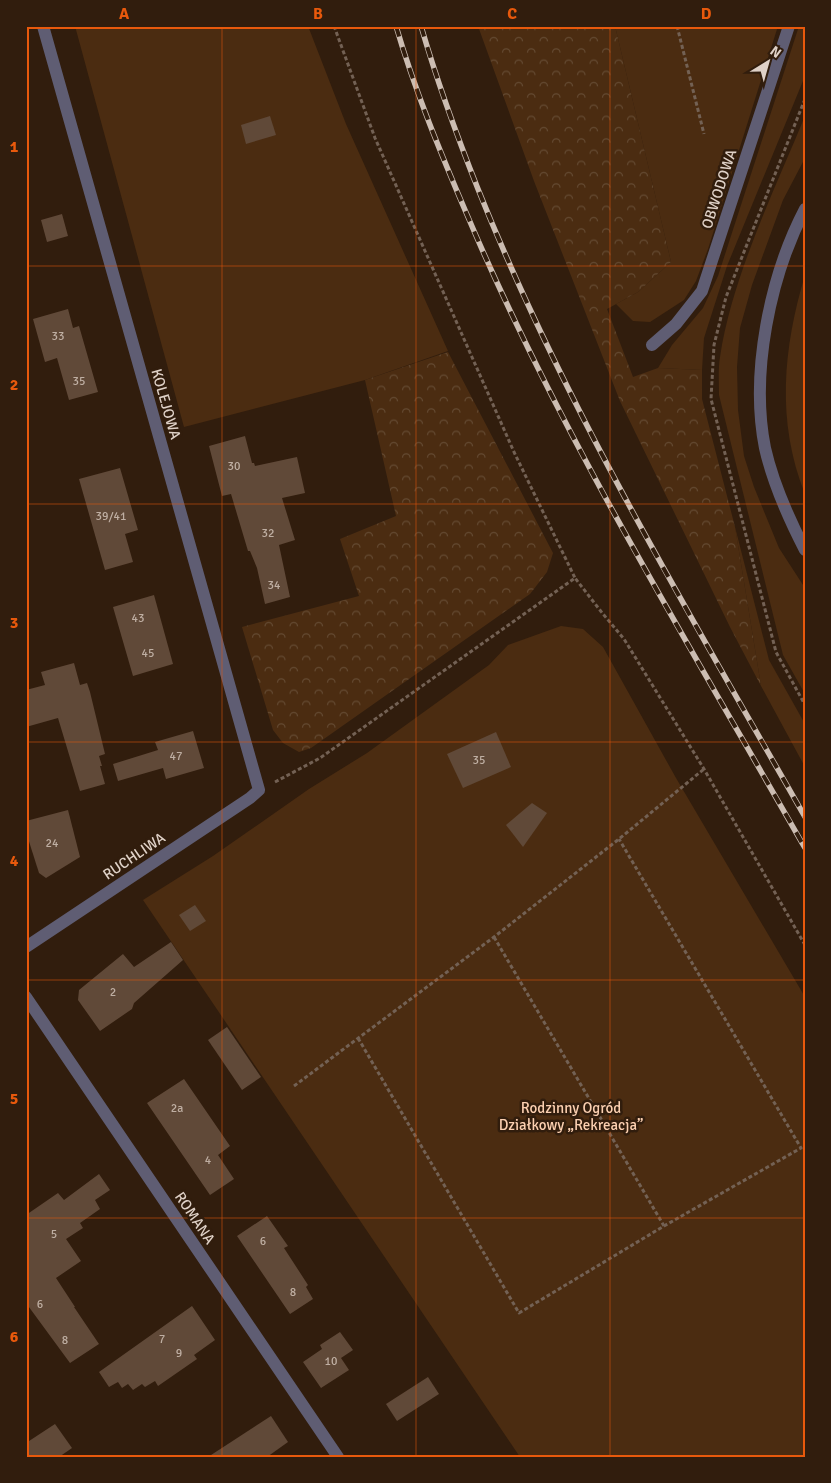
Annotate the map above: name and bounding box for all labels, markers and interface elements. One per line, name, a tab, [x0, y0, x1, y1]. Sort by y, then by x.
text: A	[119, 4, 130, 24]
text: B	[313, 4, 323, 24]
text: C	[507, 4, 517, 24]
text: D	[701, 4, 712, 24]
north arrow	[744, 38, 794, 88]
text: N	[767, 42, 785, 62]
text: 1	[10, 137, 19, 157]
street label: OBWODOWA	[698, 147, 740, 231]
house number: 33	[52, 329, 64, 344]
street label: KOLEJOWA	[147, 367, 185, 441]
house number: 35	[73, 374, 85, 389]
text: 2	[10, 375, 18, 395]
house number: 30	[228, 459, 240, 474]
house number: 39/41	[96, 509, 126, 524]
house number: 32	[262, 526, 274, 541]
house number: 34	[268, 578, 281, 593]
house number: 43	[132, 611, 144, 626]
text: 3	[10, 613, 18, 633]
house number: 45	[142, 646, 154, 661]
house number: 47	[170, 749, 182, 764]
house number: 35	[473, 753, 485, 768]
street label: RUCHLIWA	[99, 829, 169, 883]
house number: 24	[46, 836, 59, 851]
text: 4	[10, 851, 19, 871]
house number: 2	[110, 985, 116, 1000]
text: 5	[10, 1089, 18, 1109]
park label: Rodzinny Ogród Działkowy „Rekreacja”	[499, 1099, 643, 1134]
house number: 2a	[171, 1101, 183, 1116]
house number: 4	[205, 1153, 212, 1168]
street label: ROMANA	[171, 1188, 219, 1248]
house number: 5	[51, 1227, 57, 1242]
house number: 6	[260, 1234, 266, 1249]
house number: 8	[290, 1285, 296, 1300]
house number: 6	[37, 1297, 43, 1312]
text: 6	[10, 1327, 19, 1347]
house number: 7	[159, 1332, 165, 1347]
house number: 8	[62, 1333, 68, 1348]
house number: 9	[176, 1346, 182, 1361]
house number: 10	[325, 1354, 337, 1369]

